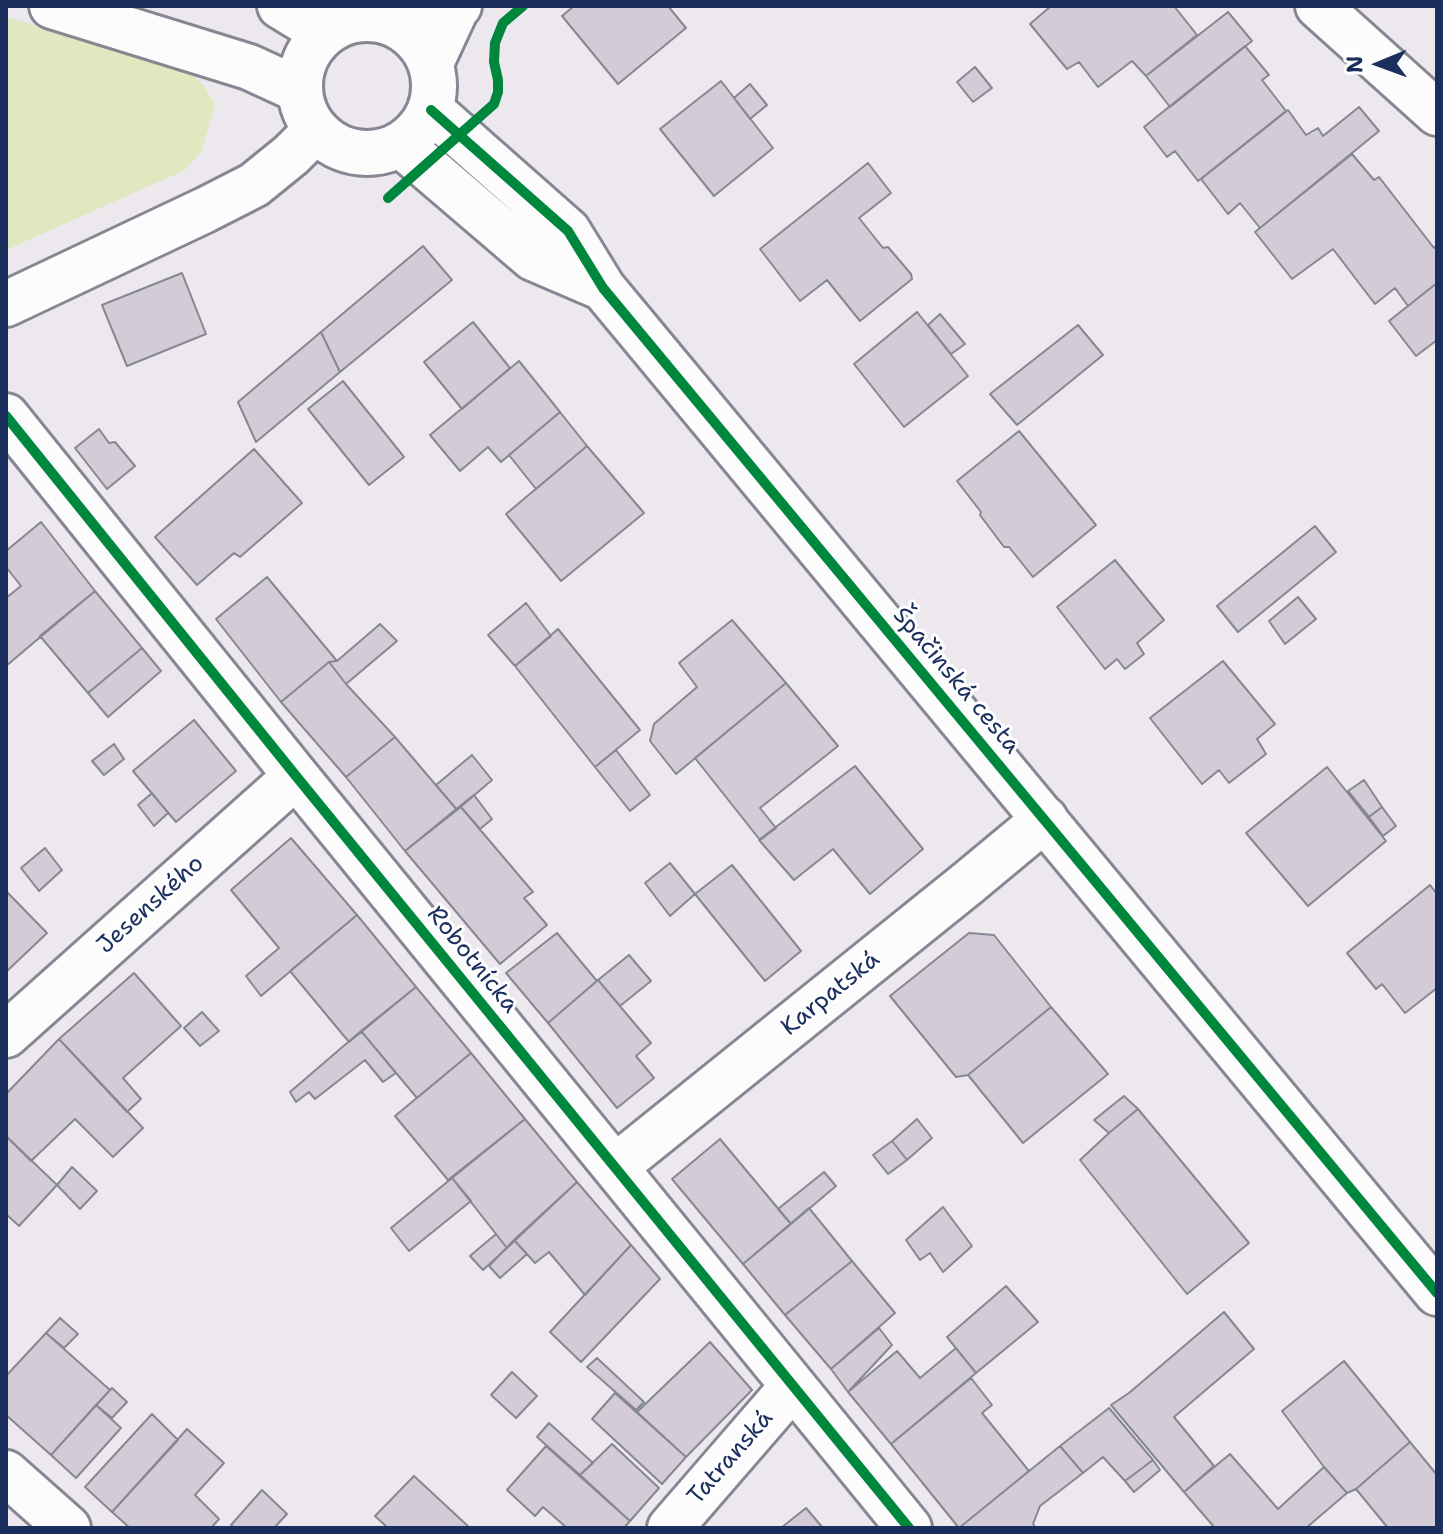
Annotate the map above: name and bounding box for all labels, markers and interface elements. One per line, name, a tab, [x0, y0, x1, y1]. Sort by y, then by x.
north arrow	[1339, 24, 1419, 104]
text: N	[1340, 55, 1369, 73]
street label: Špačinská cesta	[886, 602, 1026, 760]
street label: Jesenského	[92, 850, 210, 960]
street label: Robotnícka	[420, 901, 524, 1019]
street label: Karpatská	[776, 946, 886, 1042]
street label: Tatranská	[682, 1405, 780, 1511]

